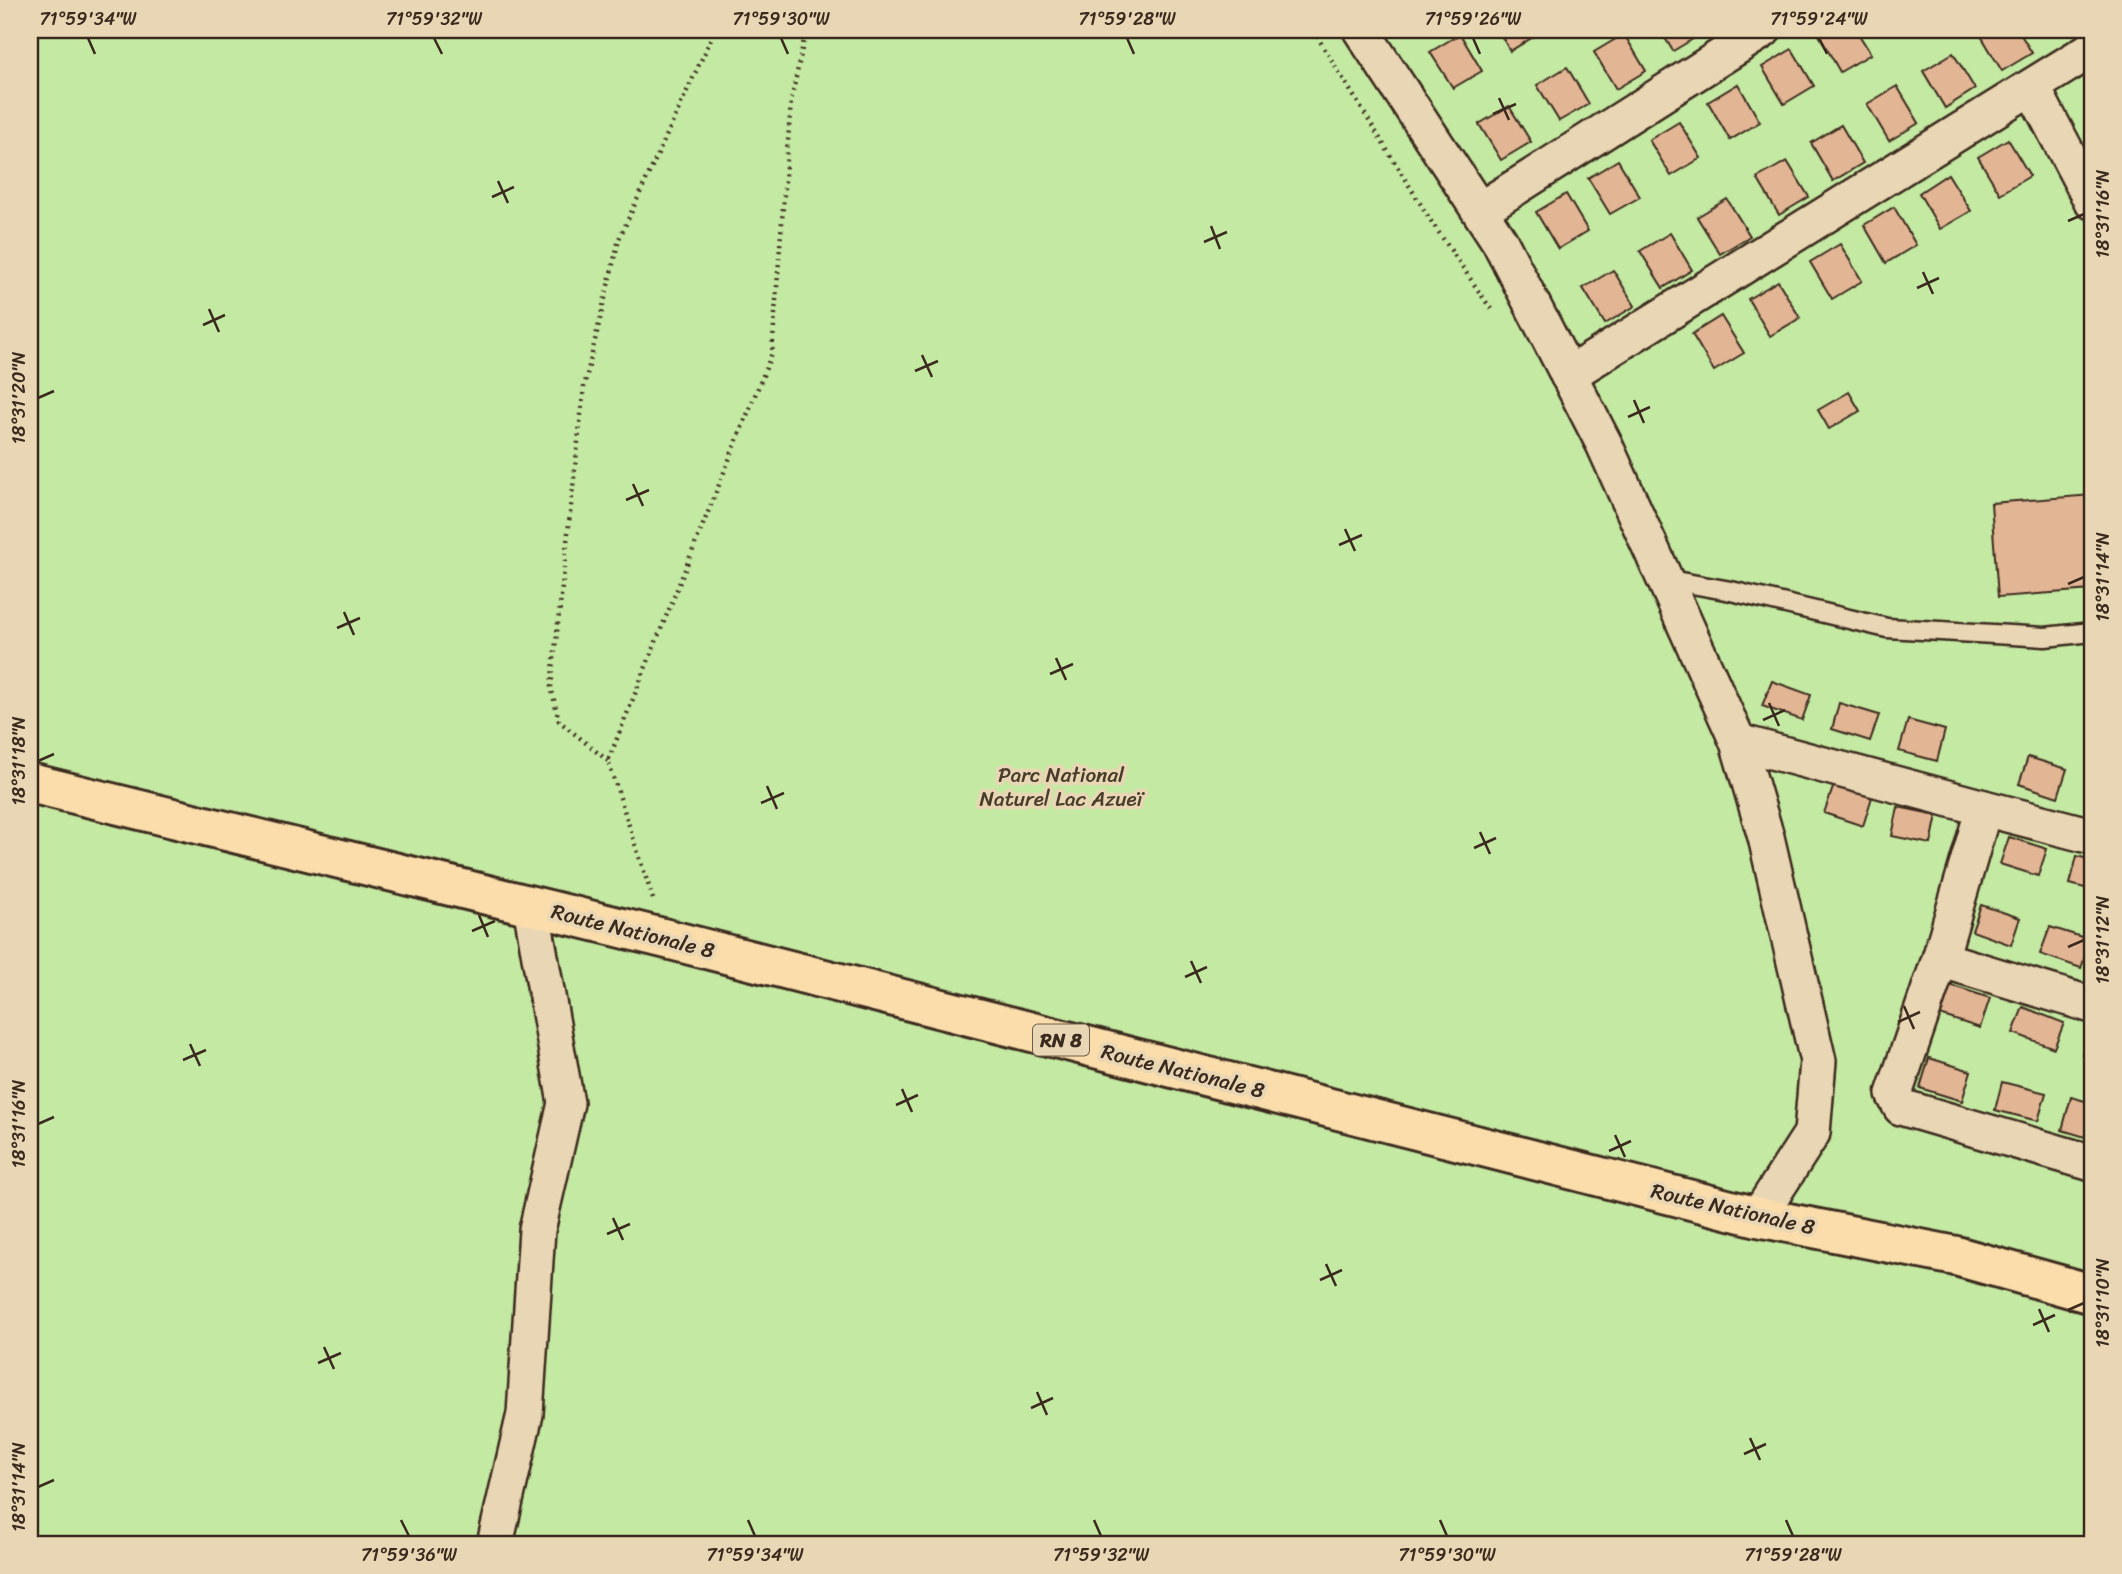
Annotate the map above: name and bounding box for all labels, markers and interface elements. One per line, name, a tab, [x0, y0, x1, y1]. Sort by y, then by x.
text: 71°59'34"W	[40, 3, 138, 35]
text: 71°59'32"W	[386, 3, 483, 35]
text: 71°59'30"W	[732, 3, 831, 35]
text: 71°59'28"W	[1078, 3, 1177, 35]
text: 71°59'26"W	[1425, 3, 1522, 35]
text: 71°59'24"W	[1770, 3, 1869, 35]
text: 18°31'16"N	[2087, 169, 2119, 258]
text: 18°31'20"N	[3, 351, 35, 444]
text: 18°31'14"N	[2087, 532, 2119, 622]
text: 18°31'18"N	[3, 716, 35, 806]
park label: Parc National Naturel Lac Azueï	[980, 756, 1146, 818]
street label: Route Nationale 8	[547, 892, 719, 970]
text: 18°31'12"N	[2087, 895, 2119, 984]
road number: RN 8	[1033, 1024, 1089, 1056]
street label: Route Nationale 8	[1097, 1032, 1269, 1110]
text: 18°31'16"N	[3, 1079, 35, 1168]
street label: Route Nationale 8	[1647, 1172, 1819, 1246]
text: 18°31'10"N	[2087, 1258, 2119, 1348]
text: 18°31'14"N	[3, 1442, 35, 1532]
text: 71°59'36"W	[361, 1539, 458, 1571]
text: 71°59'34"W	[707, 1539, 805, 1571]
text: 71°59'32"W	[1053, 1539, 1150, 1571]
text: 71°59'30"W	[1398, 1539, 1497, 1571]
text: 71°59'28"W	[1744, 1539, 1843, 1571]

